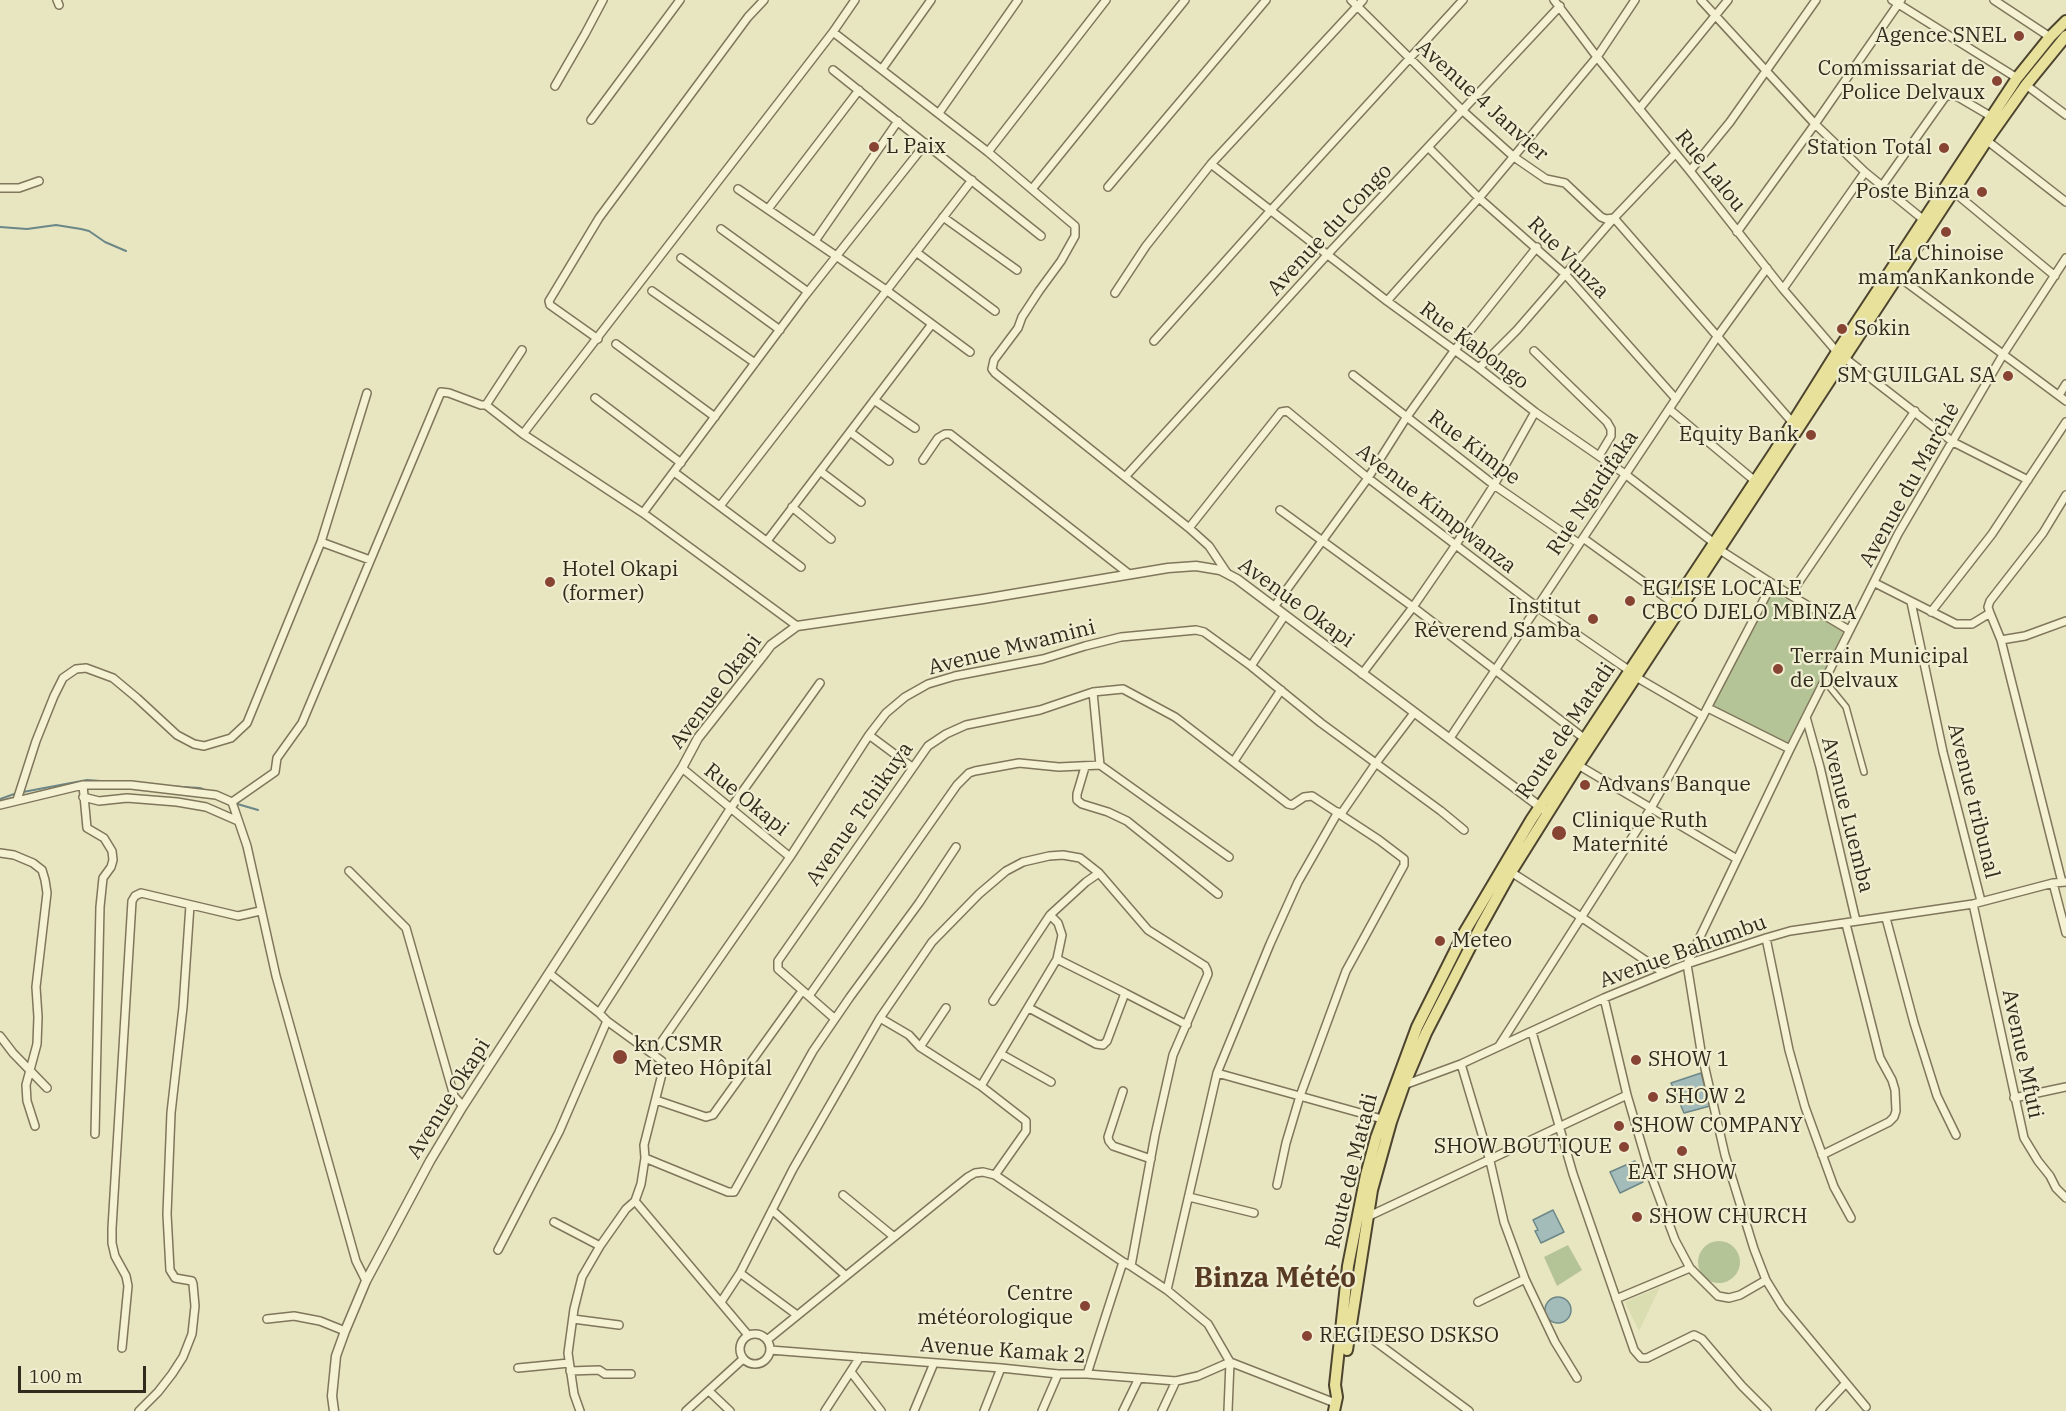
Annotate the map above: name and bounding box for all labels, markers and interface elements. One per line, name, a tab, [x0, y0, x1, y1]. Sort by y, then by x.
place label: Agence SNEL	[1875, 23, 2007, 49]
marker: Agence SNEL	[2012, 29, 2026, 43]
street label: Avenue 4 Janvier	[1411, 35, 1553, 167]
place label: Commissariat de Police Delvaux	[1818, 56, 1985, 106]
marker: Commissariat de Police Delvaux	[1990, 74, 2004, 88]
street label: Rue Lalou	[1669, 125, 1751, 217]
place label: L Paix	[886, 134, 946, 160]
place label: Station Total	[1807, 135, 1932, 161]
marker: L Paix	[867, 140, 881, 154]
marker: Station Total	[1937, 141, 1951, 155]
street label: Avenue du Congo	[1262, 159, 1398, 301]
place label: Poste Binza	[1856, 179, 1970, 205]
marker: Poste Binza	[1975, 185, 1989, 199]
street label: Rue Vunza	[1522, 212, 1614, 304]
marker: La Chinoise mamanKankonde	[1939, 225, 1953, 239]
place label: La Chinoise mamanKankonde	[1857, 241, 2035, 291]
street label: Rue Kabongo	[1414, 297, 1534, 395]
place label: Sokin	[1854, 316, 1910, 342]
marker: Sokin	[1835, 322, 1849, 336]
place label: SM GUILGAL SA	[1837, 363, 1996, 389]
marker: SM GUILGAL SA	[2001, 369, 2015, 383]
street label: Avenue du Marché	[1854, 399, 1966, 571]
street label: Rue Kimpe	[1423, 405, 1525, 491]
place label: Equity Bank	[1679, 422, 1799, 448]
street label: Rue Ngudifaka	[1542, 426, 1644, 560]
marker: Equity Bank	[1804, 428, 1818, 442]
street label: Avenue Kimpwanza	[1351, 439, 1521, 579]
street label: Avenue Okapi	[1233, 553, 1359, 653]
place label: Hotel Okapi (former)	[562, 557, 678, 607]
marker: Hotel Okapi (former)	[543, 575, 557, 589]
place label: EGLISE LOCALE CBCO DJELO MBINZA	[1642, 576, 1856, 626]
place label: Institut Réverend Samba	[1414, 594, 1581, 644]
marker: EGLISE LOCALE CBCO DJELO MBINZA	[1623, 594, 1637, 608]
marker: Institut Réverend Samba	[1586, 612, 1600, 626]
street label: Avenue Mwamini	[926, 615, 1098, 681]
street label: Avenue Okapi	[665, 630, 767, 754]
place label: Terrain Municipal de Delvaux	[1790, 644, 1969, 694]
street label: Route de Matadi	[1511, 658, 1621, 804]
marker: Terrain Municipal de Delvaux	[1771, 662, 1785, 676]
street label: Avenue tribunal	[1942, 721, 2004, 881]
street label: Avenue Luemba	[1815, 735, 1879, 895]
street label: Avenue Tchikuya	[801, 737, 919, 891]
street label: Rue Okapi	[699, 758, 793, 842]
place label: Advans Banque	[1597, 772, 1751, 798]
marker: Advans Banque	[1578, 778, 1592, 792]
place label: Clinique Ruth Maternité	[1572, 808, 1708, 858]
marker: Clinique Ruth Maternité	[1550, 824, 1568, 842]
street label: Avenue Bahumbu	[1596, 910, 1770, 994]
place label: Meteo	[1452, 928, 1512, 954]
marker: Meteo	[1433, 934, 1447, 948]
street label: Avenue Mfuti	[1996, 987, 2048, 1121]
place label: kn CSMR Meteo Hôpital	[634, 1032, 772, 1082]
street label: Avenue Okapi	[402, 1034, 496, 1164]
place label: SHOW 1	[1648, 1047, 1729, 1073]
marker: kn CSMR Meteo Hôpital	[611, 1048, 629, 1066]
marker: SHOW 1	[1629, 1053, 1643, 1067]
place label: SHOW 2	[1665, 1084, 1746, 1110]
marker: SHOW 2	[1646, 1090, 1660, 1104]
street label: Route de Matadi	[1321, 1091, 1383, 1251]
place label: SHOW COMPANY	[1631, 1113, 1803, 1139]
marker: SHOW COMPANY	[1612, 1119, 1626, 1133]
place label: SHOW BOUTIQUE	[1434, 1134, 1612, 1160]
marker: SHOW BOUTIQUE	[1617, 1140, 1631, 1154]
marker: EAT SHOW	[1675, 1144, 1689, 1158]
place label: EAT SHOW	[1627, 1160, 1737, 1186]
place label: SHOW CHURCH	[1649, 1204, 1807, 1230]
marker: SHOW CHURCH	[1630, 1210, 1644, 1224]
district label: Binza Météo	[1194, 1263, 1356, 1295]
place label: Centre météorologique	[917, 1281, 1073, 1331]
marker: Centre météorologique	[1078, 1299, 1092, 1313]
place label: REGIDESO DSKSO	[1319, 1323, 1499, 1349]
marker: REGIDESO DSKSO	[1300, 1329, 1314, 1343]
street label: Avenue Kamak 2	[919, 1333, 1087, 1369]
scale bar	[21, 1354, 148, 1392]
text: 100 m	[29, 1365, 83, 1388]

